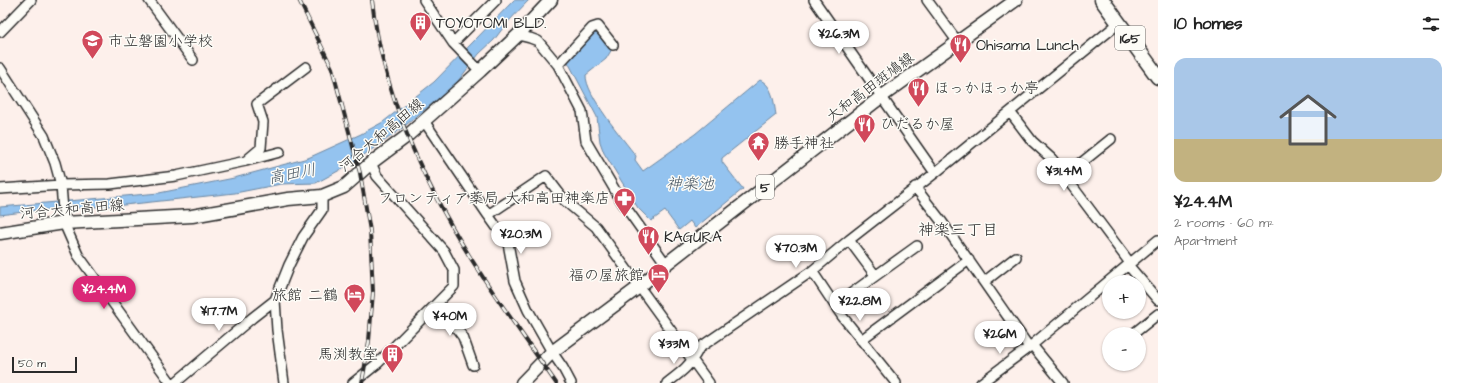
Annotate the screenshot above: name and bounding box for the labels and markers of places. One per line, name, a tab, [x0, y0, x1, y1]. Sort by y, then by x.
building icon: TOYOTOMI BLD.	[408, 10, 434, 43]
place label: TOYOTOMI BLD.	[436, 13, 546, 34]
pin: ¥26.3M	[806, 21, 872, 55]
school or university icon: 市立磐園小学校	[80, 28, 106, 61]
place label: 市立磐園小学校	[108, 31, 213, 52]
restaurant icon: Ohisama Lunch	[947, 32, 973, 65]
place label: Ohisama Lunch	[976, 35, 1079, 56]
restaurant icon: ほっかほっか亭	[905, 75, 931, 108]
place label: ほっかほっか亭	[934, 78, 1039, 99]
restaurant icon: ひだるか屋	[852, 111, 878, 144]
place label: ひだるか屋	[880, 114, 955, 135]
temple icon: 勝手神社	[745, 130, 771, 163]
place label: 勝手神社	[774, 133, 834, 154]
pin: ¥31.4M	[1031, 158, 1097, 192]
pharmacy icon: フロンティア薬局 大和高田神楽店	[612, 185, 638, 218]
place label: フロンティア薬局 大和高田神楽店	[378, 188, 610, 209]
pin: ¥20.3M	[488, 221, 554, 255]
restaurant icon: KAGURA	[635, 224, 661, 257]
place label: KAGURA	[664, 227, 722, 248]
pin: ¥70.3M	[763, 235, 829, 269]
hotel icon: 福の屋旅館	[646, 262, 672, 295]
place label: 福の屋旅館	[569, 265, 644, 286]
pin: ¥24.4M	[71, 276, 137, 310]
hotel icon: 旅館 二鶴	[341, 282, 367, 315]
place label: 旅館 二鶴	[272, 285, 338, 306]
pin: ¥22.8M	[827, 288, 893, 322]
pin: ¥17.7M	[186, 298, 252, 332]
pin: ¥40M	[426, 303, 474, 337]
pin: ¥26M	[976, 321, 1024, 355]
pin: ¥33M	[650, 331, 698, 365]
building icon: 馬渕教室	[380, 341, 406, 374]
place label: 馬渕教室	[318, 344, 378, 365]

